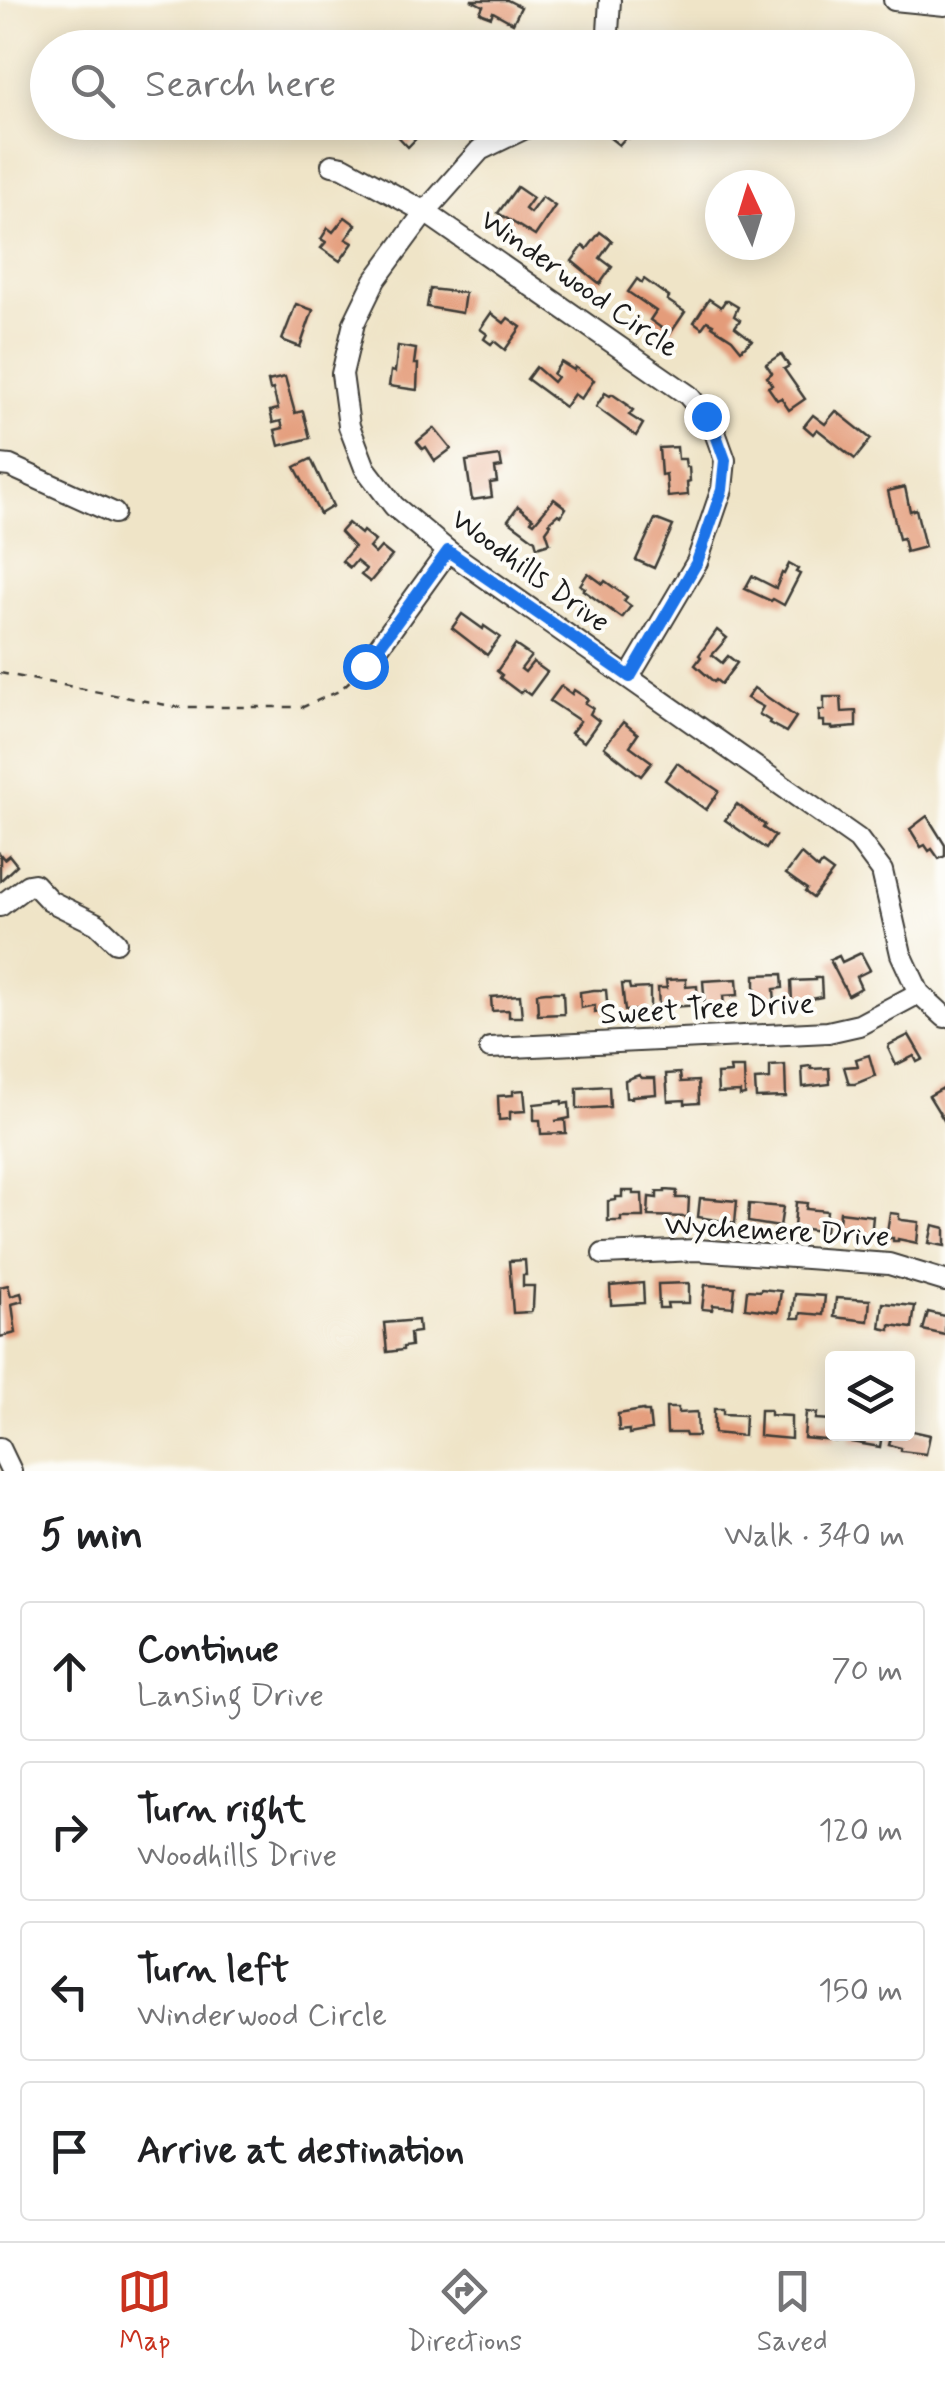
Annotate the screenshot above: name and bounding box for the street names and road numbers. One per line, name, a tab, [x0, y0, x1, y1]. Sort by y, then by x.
street label: Winderwood Circle	[472, 201, 686, 367]
street label: Woodhills Drive	[443, 500, 617, 642]
street label: Sweet Tree Drive	[599, 984, 815, 1035]
street label: Wychemere Drive	[663, 1206, 890, 1257]

